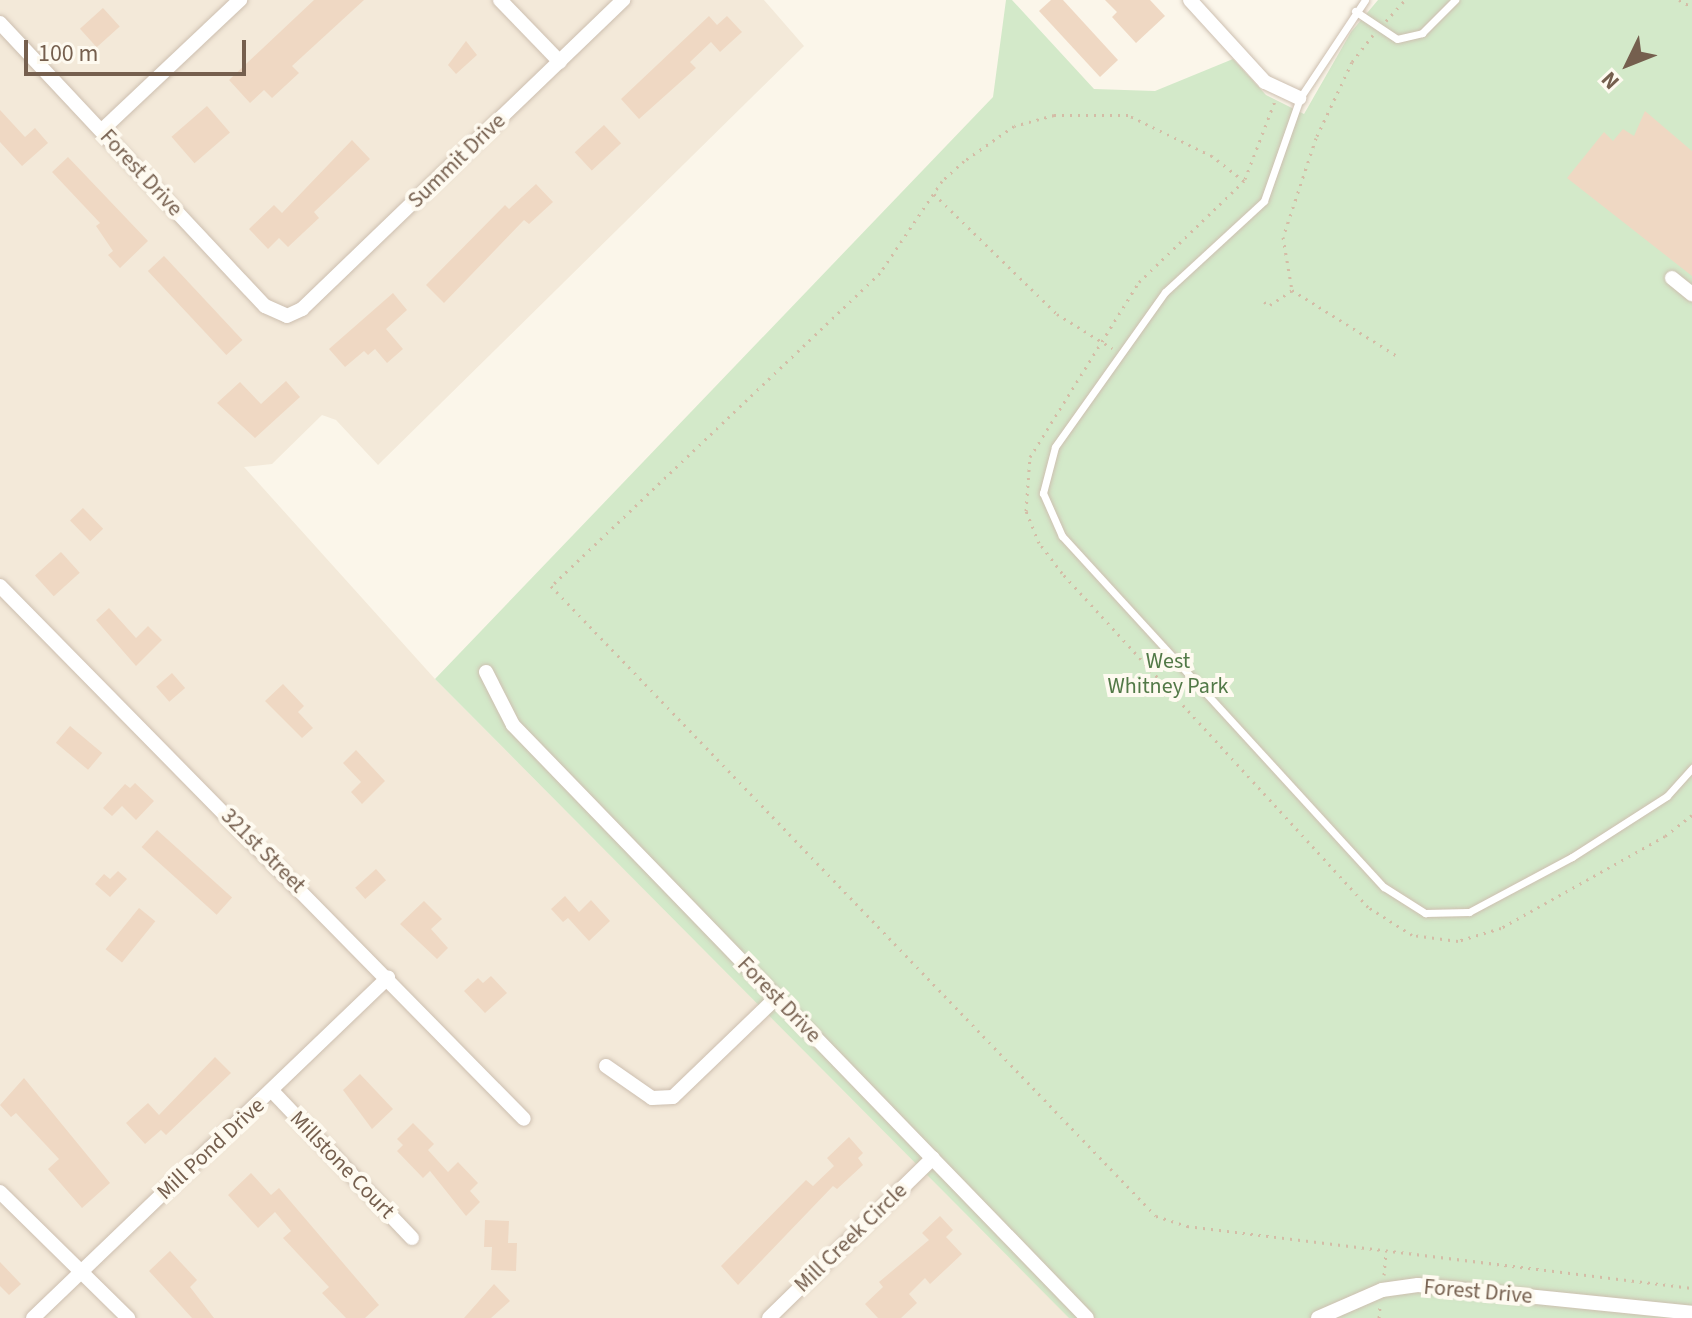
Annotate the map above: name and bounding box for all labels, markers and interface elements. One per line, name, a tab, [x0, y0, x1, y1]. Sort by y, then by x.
scale bar	[28, 24, 250, 74]
north arrow	[1588, 24, 1668, 104]
text: 100 m	[38, 36, 98, 71]
text: N	[1594, 64, 1627, 97]
street label: Summit Drive	[403, 108, 511, 214]
street label: Forest Drive	[94, 124, 188, 222]
park label: West Whitney Park	[1108, 648, 1228, 700]
street label: 321st Street	[215, 803, 311, 899]
street label: Forest Drive	[732, 952, 826, 1048]
street label: Mill Pond Drive	[152, 1093, 270, 1205]
street label: Millstone Court	[284, 1106, 400, 1224]
street label: Mill Creek Circle	[789, 1178, 913, 1298]
street label: Forest Drive	[1423, 1274, 1533, 1310]

